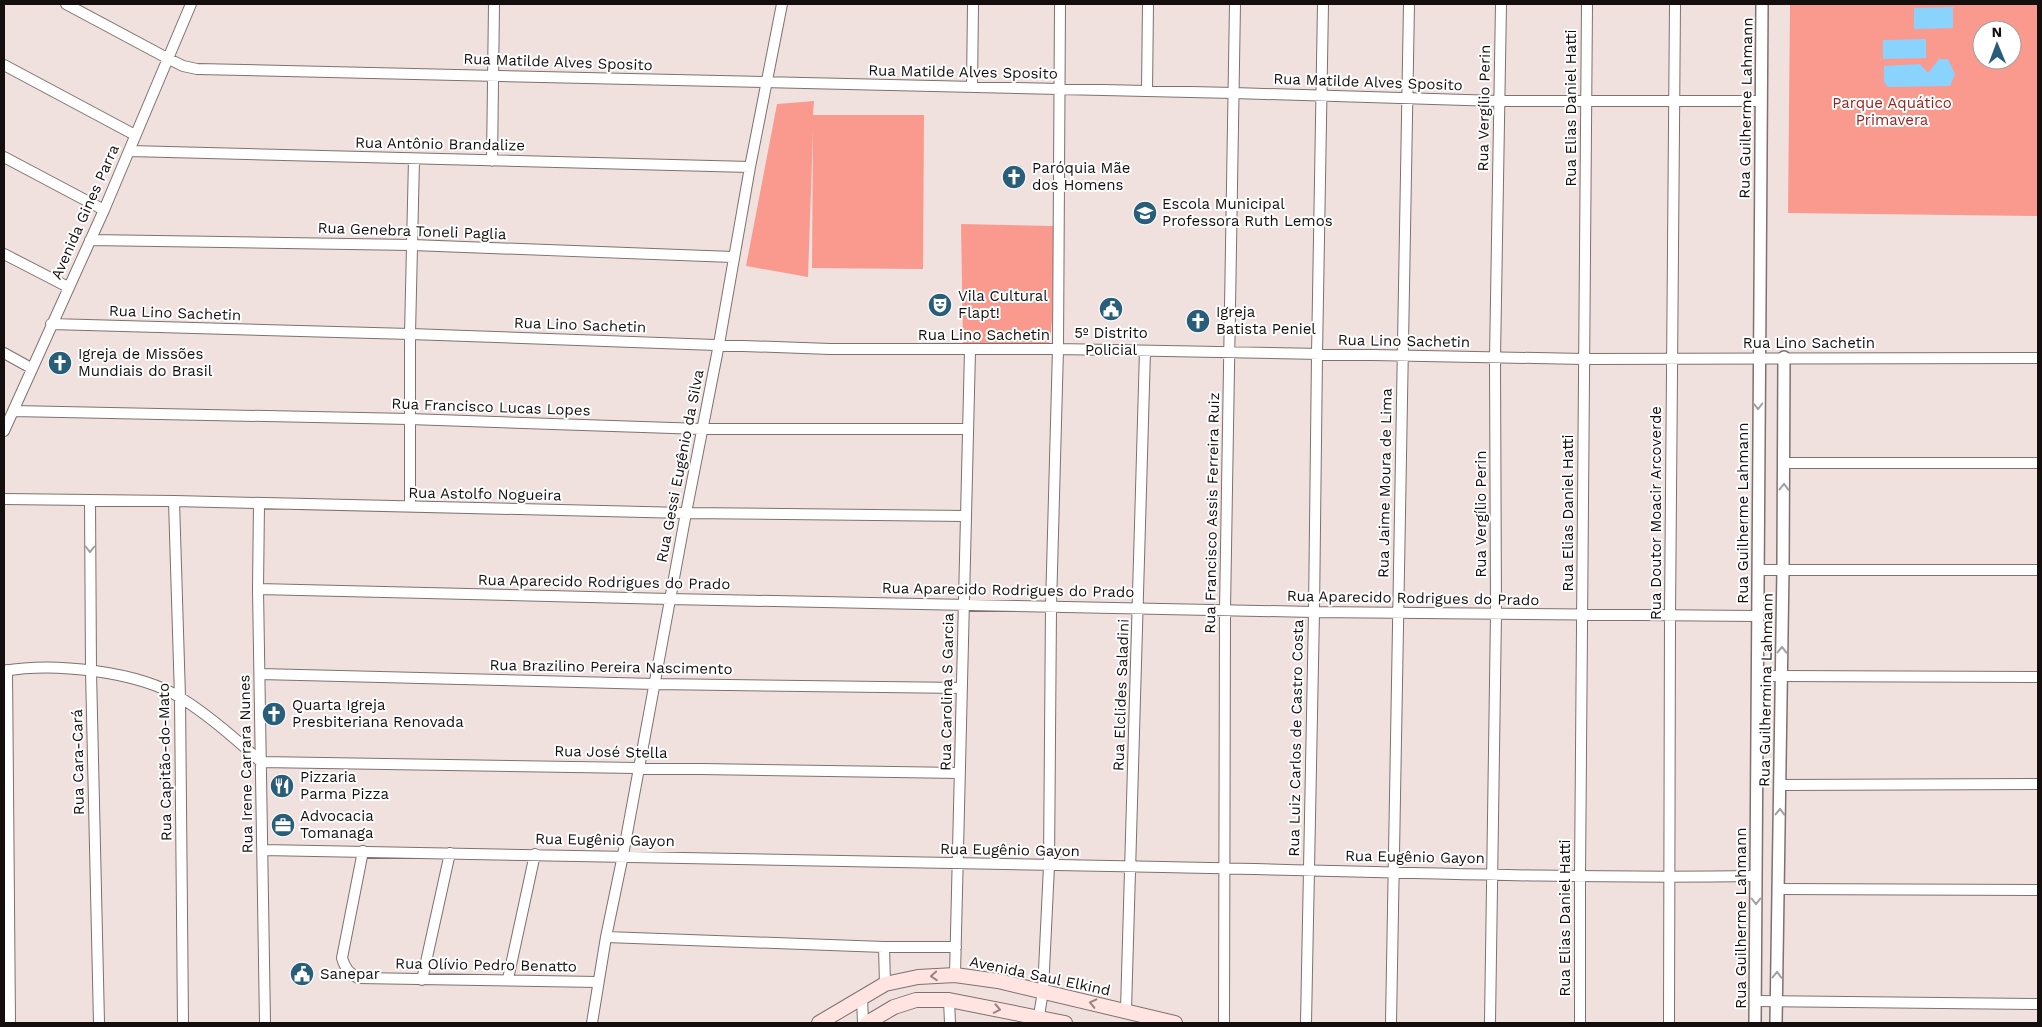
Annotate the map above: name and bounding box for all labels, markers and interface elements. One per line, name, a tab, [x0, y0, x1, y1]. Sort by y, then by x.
street label: Rua Guilherme Lahmann	[1735, 17, 1757, 199]
north arrow	[1972, 20, 2022, 70]
text: N	[1991, 24, 2002, 40]
street label: Rua Elias Daniel Hatti	[1562, 29, 1580, 187]
street label: Rua Vergílio Perin	[1474, 44, 1494, 172]
street label: Rua Matilde Alves Sposito	[463, 50, 653, 74]
street label: Rua Matilde Alves Sposito	[868, 61, 1058, 83]
street label: Rua Matilde Alves Sposito	[1273, 70, 1463, 94]
park label: Parque Aquático Primavera	[1832, 94, 1952, 129]
street label: Rua Antônio Brandalize	[355, 134, 525, 154]
street label: Avenida Gines Parra	[47, 141, 123, 282]
place label: Paróquia Mãe dos Homens	[1032, 159, 1130, 194]
church icon: Paróquia Mãe dos Homens	[1001, 164, 1027, 190]
place label: Escola Municipal Professora Ruth Lemos	[1162, 195, 1333, 230]
school or university icon: Escola Municipal Professora Ruth Lemos	[1132, 200, 1158, 226]
street label: Rua Genebra Toneli Paglia	[317, 219, 507, 243]
place label: Vila Cultural Flapt!	[958, 287, 1048, 322]
theatre icon: Vila Cultural Flapt!	[927, 292, 953, 318]
public building icon: 5º Distrito Policial	[1098, 296, 1124, 322]
street label: Rua Lino Sachetin	[109, 302, 241, 324]
place label: Igreja Batista Peniel	[1216, 303, 1316, 338]
church icon: Igreja Batista Peniel	[1185, 308, 1211, 334]
street label: Rua Lino Sachetin	[514, 314, 646, 336]
place label: 5º Distrito Policial	[1074, 324, 1148, 359]
street label: Rua Lino Sachetin	[918, 326, 1050, 344]
street label: Rua Lino Sachetin	[1338, 331, 1470, 351]
street label: Rua Lino Sachetin	[1743, 334, 1875, 352]
place label: Igreja de Missões Mundiais do Brasil	[78, 345, 213, 380]
church icon: Igreja de Missões Mundiais do Brasil	[47, 350, 73, 376]
street label: Rua Gessi Eugênio da Silva	[652, 368, 708, 564]
street label: Rua Jaime Moura de Lima	[1374, 387, 1396, 578]
street label: Rua Francisco Assis Ferreira Ruiz	[1201, 392, 1223, 634]
street label: Rua Francisco Lucas Lopes	[391, 395, 591, 419]
one-way arrow	[1753, 403, 1763, 411]
street label: Rua Doutor Moacir Arcoverde	[1647, 406, 1665, 620]
street label: Rua Guilherme Lahmann	[1734, 422, 1752, 604]
street label: Rua Elias Daniel Hatti	[1559, 434, 1577, 592]
street label: Rua Vergílio Perin	[1472, 451, 1490, 577]
one-way arrow	[1779, 483, 1789, 490]
street label: Rua Astolfo Nogueira	[408, 484, 562, 504]
one-way arrow	[85, 545, 95, 553]
street label: Rua Aparecido Rodrigues do Prado	[478, 571, 730, 593]
street label: Rua Aparecido Rodrigues do Prado	[882, 579, 1134, 601]
street label: Rua Aparecido Rodrigues do Prado	[1287, 587, 1539, 609]
street label: Rua Guilhermina Lahmann	[1755, 593, 1777, 787]
street label: Rua Carolina S Garcia	[937, 612, 957, 771]
street label: Rua Elclides Saladini	[1109, 619, 1133, 771]
street label: Rua Luiz Carlos de Castro Costa	[1285, 619, 1307, 857]
one-way arrow	[1777, 645, 1787, 653]
street label: Rua Brazilino Pereira Nascimento	[489, 656, 733, 678]
street label: Rua Irene Carrara Nunes	[235, 674, 257, 854]
street label: Rua Capitão-do-Mato	[155, 683, 175, 841]
place label: Quarta Igreja Presbiteriana Renovada	[292, 696, 464, 731]
church icon: Quarta Igreja Presbiteriana Renovada	[261, 701, 287, 727]
street label: Rua Cara-Cará	[68, 708, 88, 815]
street label: Rua José Stella	[554, 742, 668, 762]
place label: Pizzaria Parma Pizza	[300, 768, 389, 803]
restaurant icon: Pizzaria Parma Pizza	[269, 773, 295, 799]
place label: Advocacia Tomanaga	[300, 807, 374, 842]
one-way arrow	[1775, 808, 1785, 816]
office icon: Advocacia Tomanaga	[270, 812, 296, 838]
street label: Rua Guilherme Lahmann	[1732, 827, 1750, 1009]
street label: Rua Eugênio Gayon	[535, 830, 675, 850]
street label: Rua Elias Daniel Hatti	[1556, 839, 1574, 997]
street label: Rua Eugênio Gayon	[940, 840, 1080, 860]
street label: Rua Eugênio Gayon	[1345, 847, 1485, 867]
one-way arrow	[1751, 898, 1761, 906]
street label: Avenida Saul Elkind	[968, 952, 1112, 1000]
street label: Rua Olívio Pedro Benatto	[395, 954, 577, 976]
public building icon: Sanepar	[289, 961, 315, 987]
place label: Sanepar	[320, 965, 380, 983]
one-way arrow	[930, 970, 938, 981]
one-way arrow	[1772, 970, 1782, 978]
one-way arrow	[1089, 998, 1098, 1009]
one-way arrow	[993, 1004, 1002, 1014]

